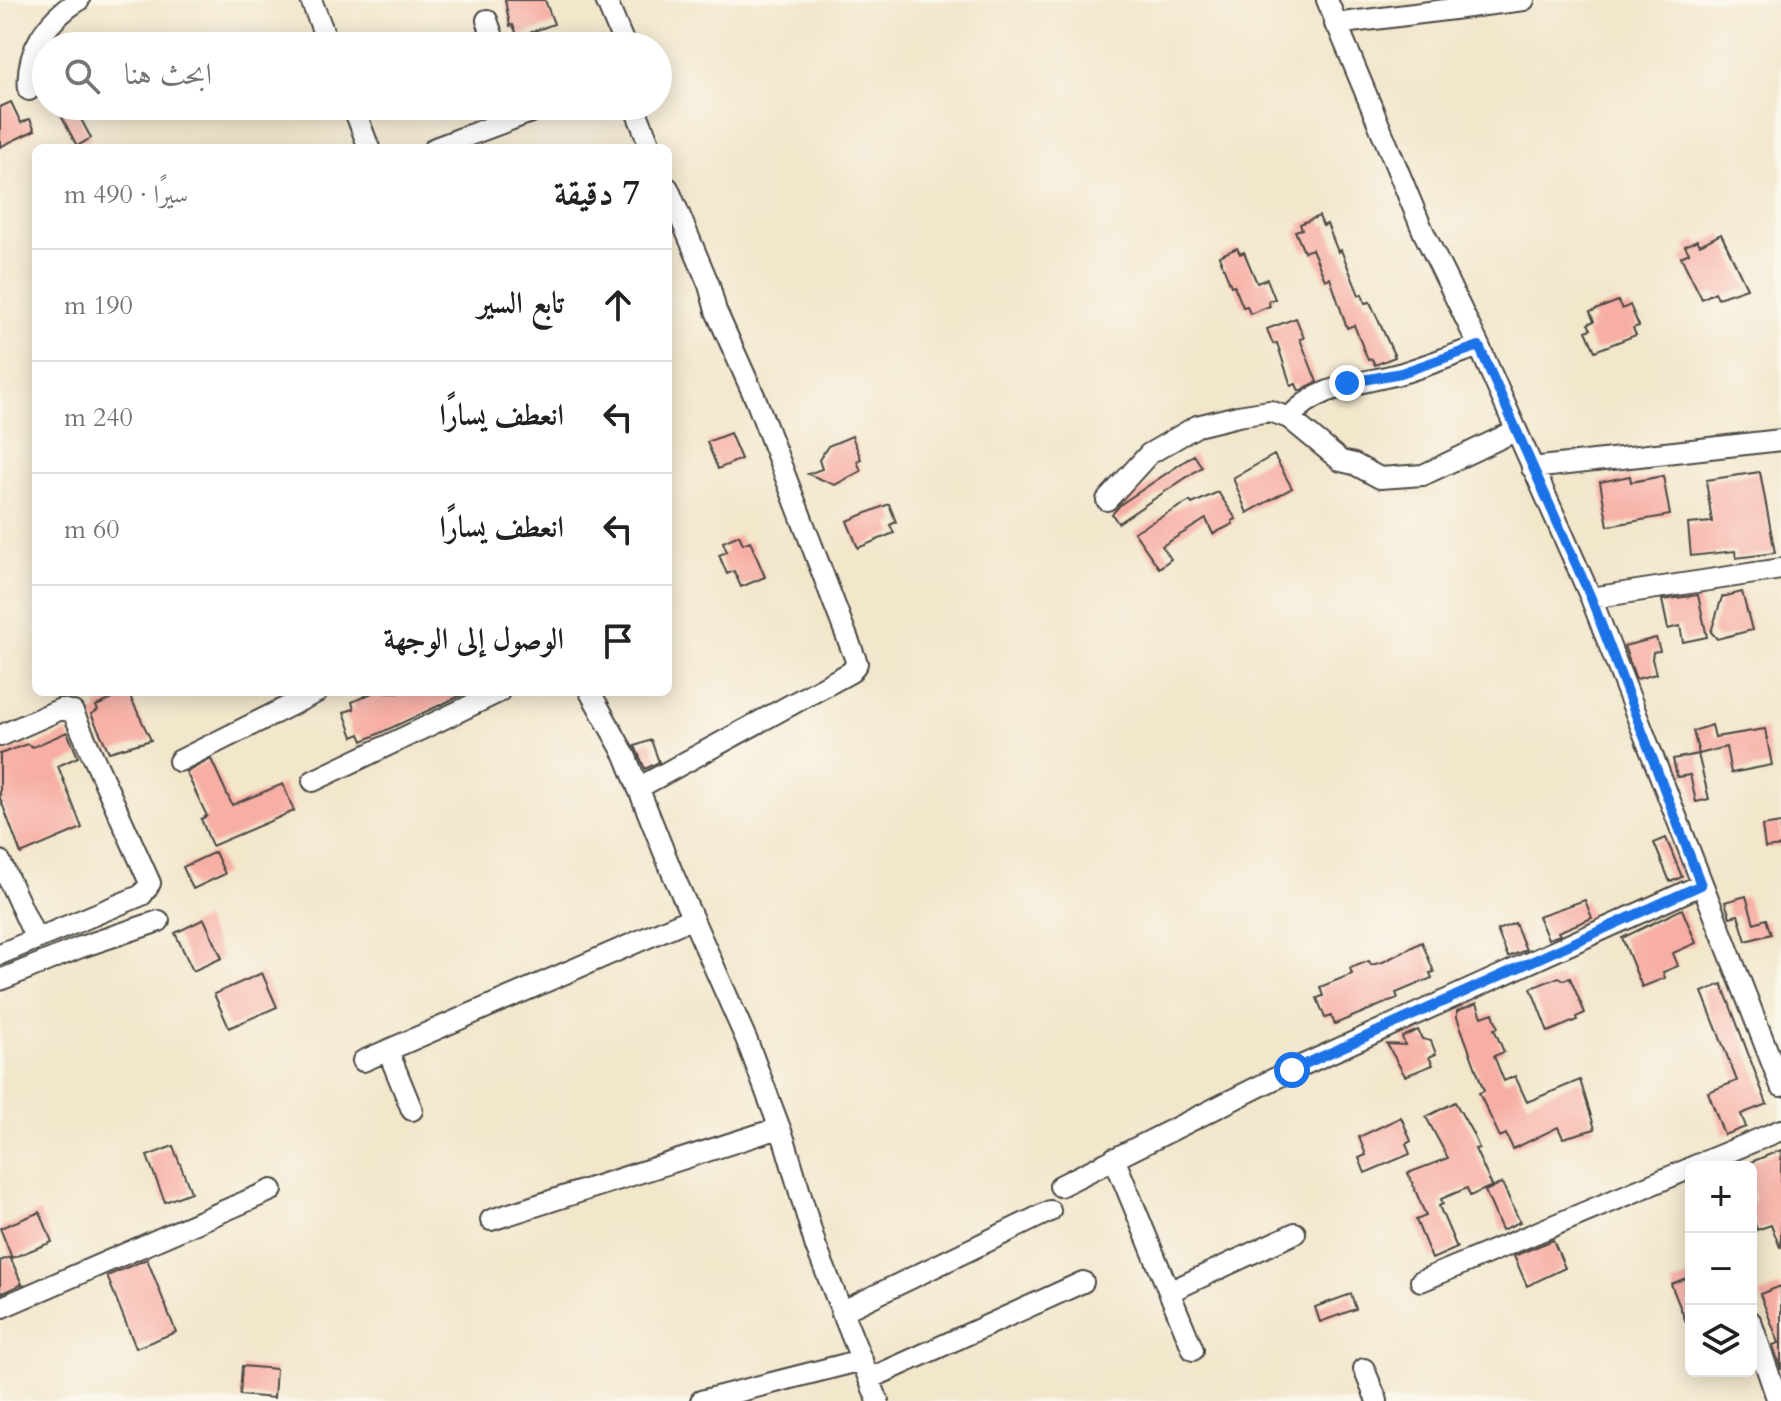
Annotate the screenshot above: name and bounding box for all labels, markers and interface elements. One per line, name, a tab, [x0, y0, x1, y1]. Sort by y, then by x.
search box	[32, 32, 672, 120]
icon: search	[60, 54, 104, 98]
text: ابحث هنا	[124, 54, 212, 95]
text: 7 دقيقة	[554, 170, 640, 216]
text: سيرًا · 490 m	[64, 177, 188, 212]
text: تابع السير	[478, 283, 564, 324]
icon: ahead	[596, 283, 640, 327]
text: 190 m	[64, 288, 133, 323]
route end	[1329, 365, 1365, 401]
text: انعطف يسارًا	[439, 395, 564, 436]
icon: left	[596, 395, 640, 439]
text: 240 m	[64, 400, 133, 435]
text: انعطف يسارًا	[439, 507, 564, 548]
icon: left	[596, 507, 640, 551]
text: 60 m	[64, 512, 120, 547]
text: الوصول إلى الوجهة	[384, 619, 564, 660]
icon: arrive	[596, 619, 640, 663]
route start	[1274, 1052, 1310, 1088]
map controls	[1685, 1161, 1757, 1377]
button: +	[1685, 1161, 1757, 1233]
button: −	[1685, 1233, 1757, 1305]
button: layers	[1685, 1305, 1757, 1377]

